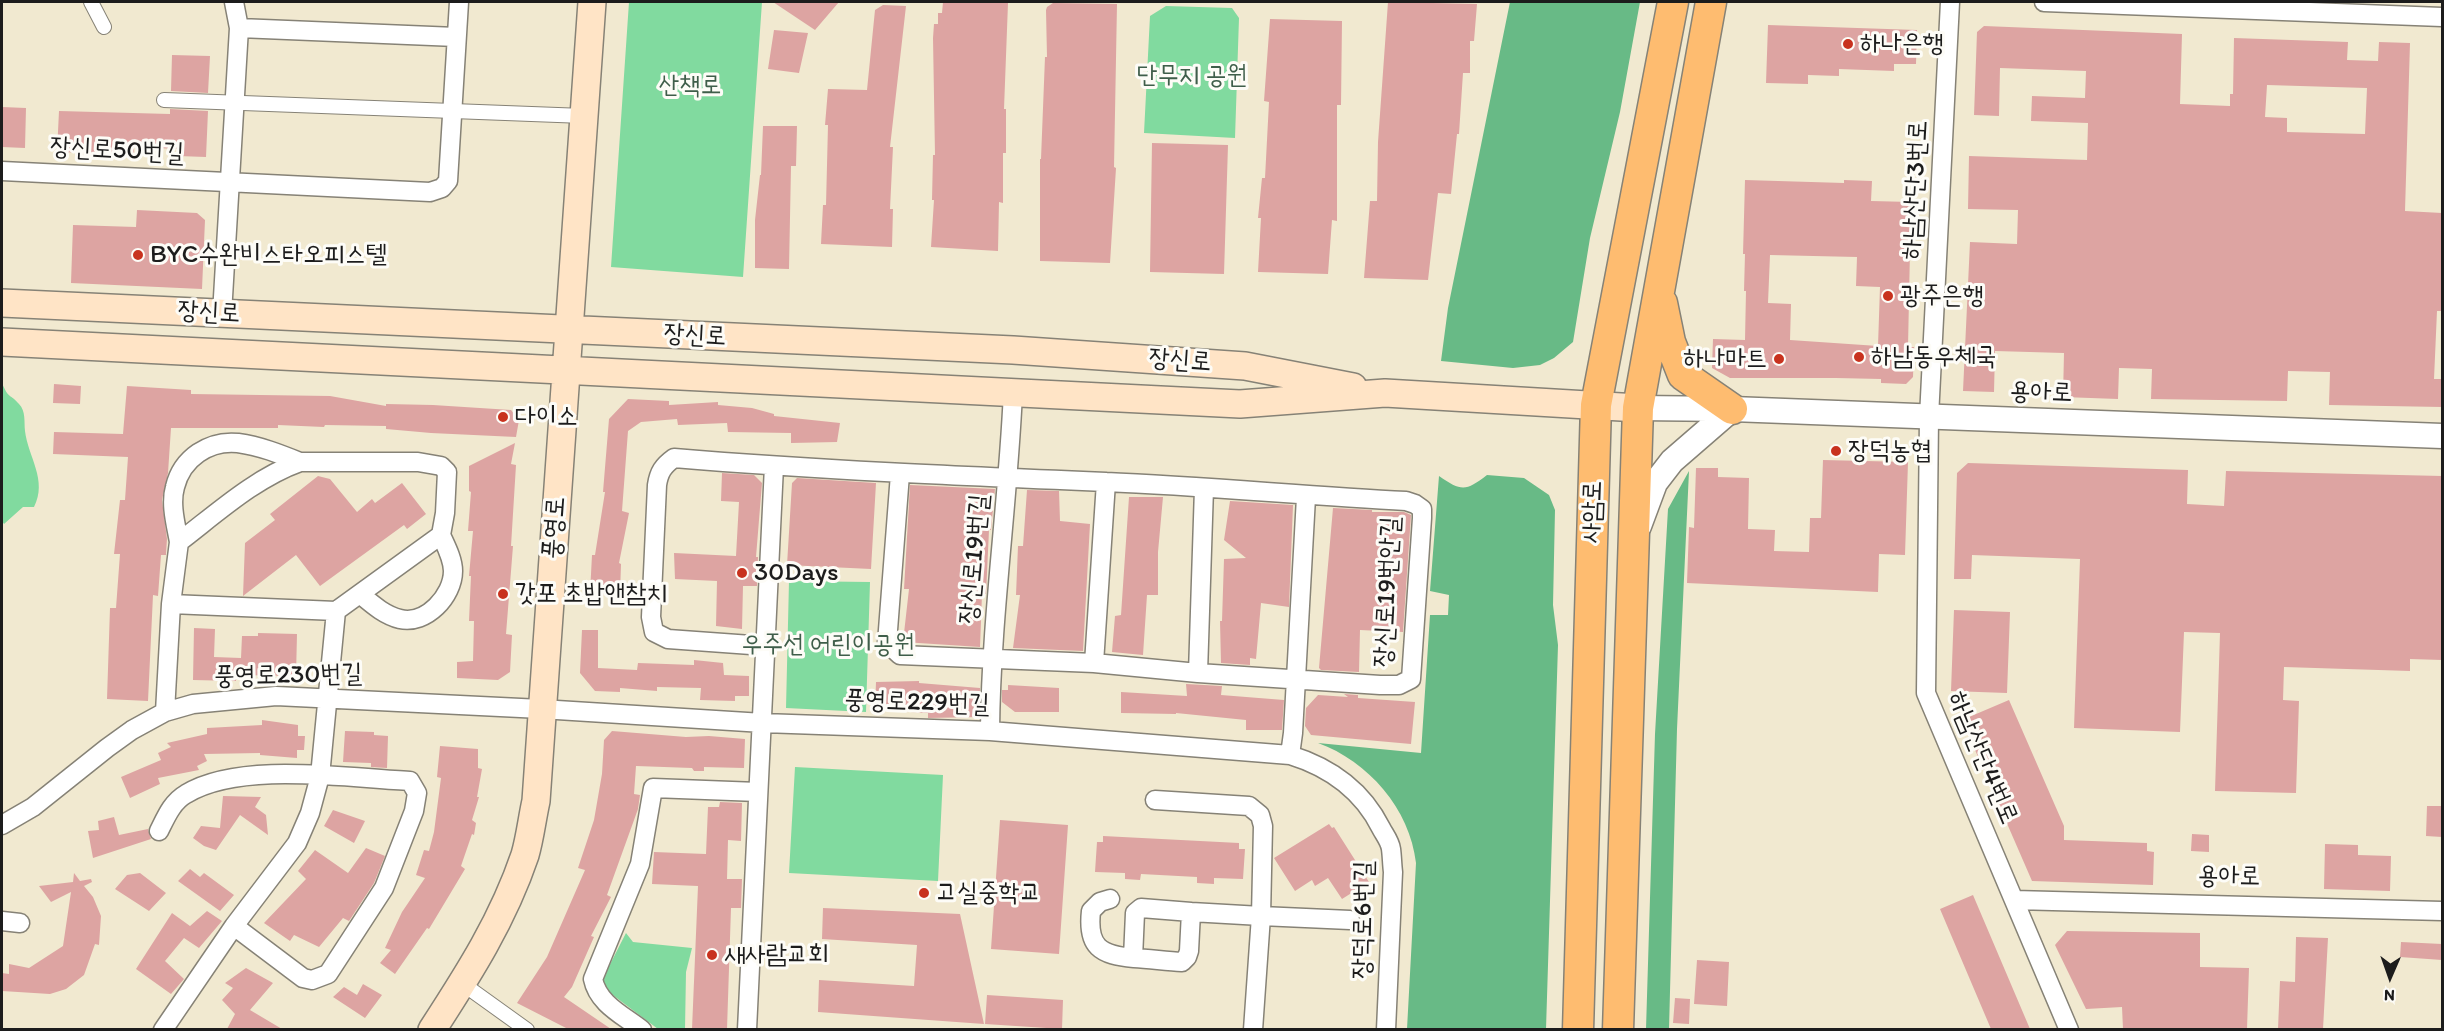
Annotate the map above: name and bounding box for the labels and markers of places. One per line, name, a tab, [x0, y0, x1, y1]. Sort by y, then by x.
place label: 하나은행	[1860, 28, 1944, 60]
marker: 하나은행	[1841, 37, 1855, 51]
place label: BYC수완비스타오피스텔	[150, 239, 387, 271]
marker: BYC수완비스타오피스텔	[131, 248, 145, 262]
place label: 광주은행	[1900, 280, 1984, 312]
marker: 광주은행	[1881, 289, 1895, 303]
place label: 하남동우체국	[1871, 341, 1997, 373]
place label: 하나마트	[1683, 343, 1767, 375]
marker: 하남동우체국	[1852, 350, 1866, 364]
marker: 하나마트	[1772, 352, 1786, 366]
place label: 다이소	[515, 401, 578, 433]
marker: 다이소	[496, 410, 510, 424]
place label: 장덕농협	[1848, 435, 1932, 467]
marker: 장덕농협	[1829, 444, 1843, 458]
place label: 30Days	[754, 557, 838, 589]
marker: 30Days	[735, 566, 749, 580]
place label: 갓포 초밥앤참치	[515, 578, 667, 610]
marker: 갓포 초밥앤참치	[496, 587, 510, 601]
place label: 고실중학교	[936, 877, 1041, 909]
marker: 고실중학교	[917, 886, 931, 900]
place label: 새사람교회	[724, 939, 829, 971]
marker: 새사람교회	[705, 948, 719, 962]

